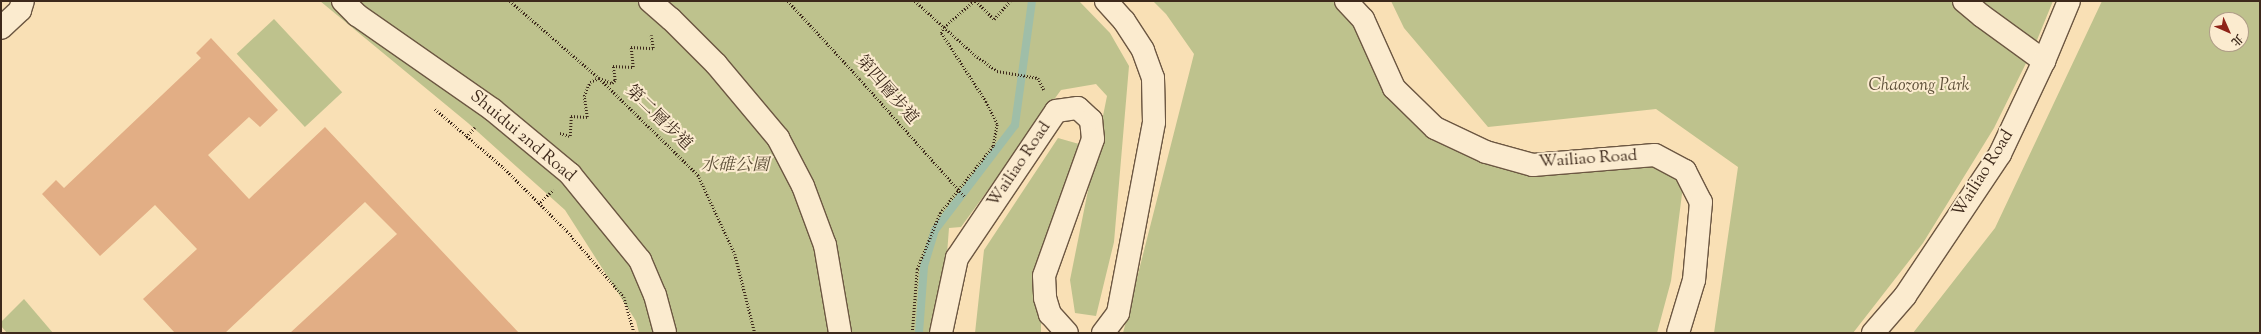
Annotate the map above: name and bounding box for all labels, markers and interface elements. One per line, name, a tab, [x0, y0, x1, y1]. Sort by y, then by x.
north arrow	[2209, 12, 2249, 52]
text: 北	[2227, 30, 2246, 49]
street label: 第四層步道	[850, 52, 922, 130]
park label: Chaozong Park	[1869, 77, 1969, 97]
street label: 第二層步道	[620, 82, 696, 156]
street label: Shuidui 2nd Road	[465, 87, 579, 187]
street label: Wailiao Road	[984, 118, 1056, 212]
street label: Wailiao Road	[1949, 127, 2019, 221]
street label: Wailiao Road	[1538, 146, 1638, 174]
park label: 水碓公園	[701, 157, 769, 177]

